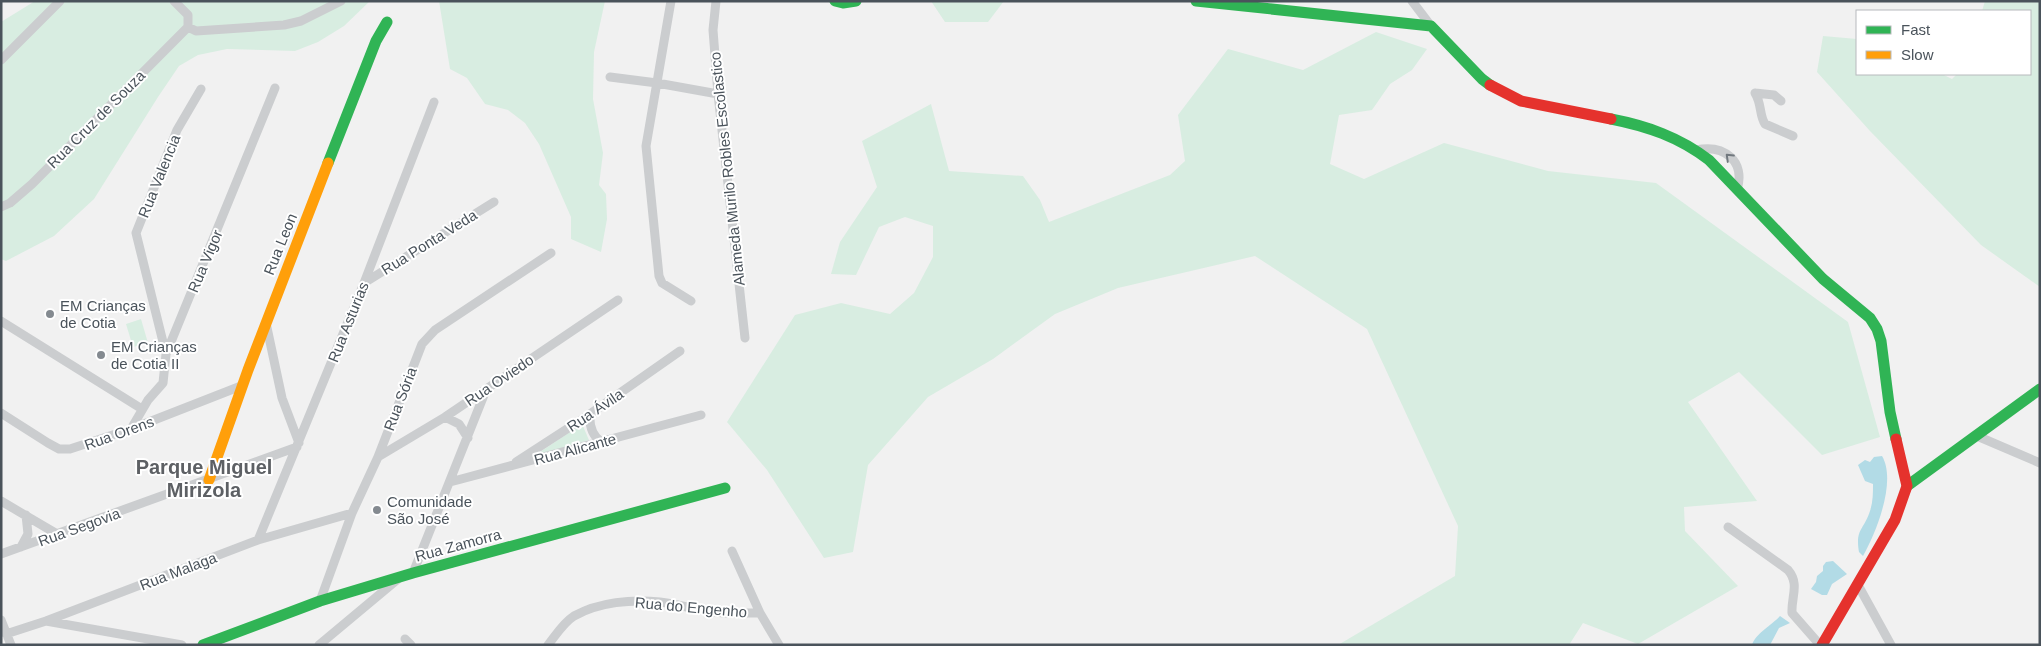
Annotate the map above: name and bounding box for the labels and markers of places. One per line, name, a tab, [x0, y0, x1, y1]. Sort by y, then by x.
place label: EM Crianças de Cotia	[60, 297, 146, 331]
marker: EM Crianças de Cotia	[44, 308, 56, 320]
place label: EM Crianças de Cotia II	[111, 338, 197, 372]
marker: EM Crianças de Cotia II	[95, 349, 107, 361]
place label: Comunidade São José	[387, 493, 472, 527]
marker: Comunidade São José	[371, 504, 383, 516]

